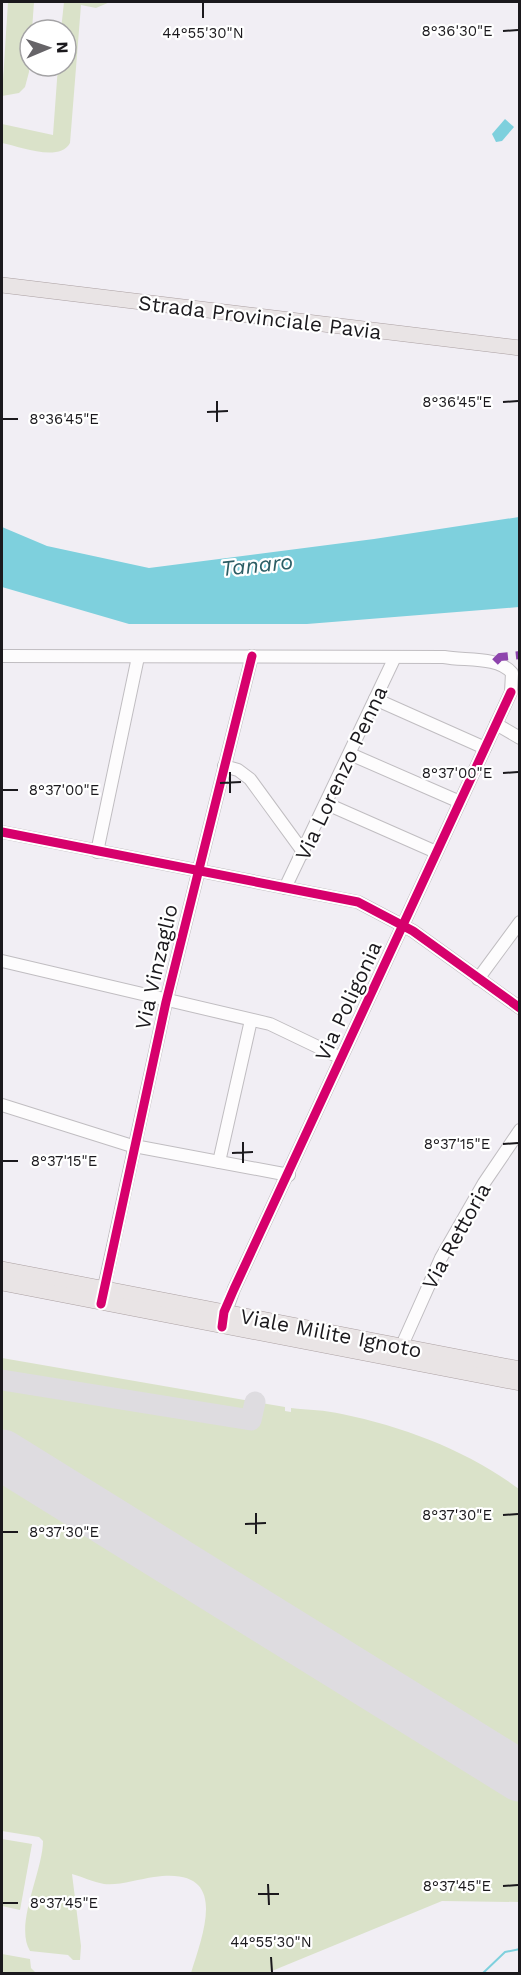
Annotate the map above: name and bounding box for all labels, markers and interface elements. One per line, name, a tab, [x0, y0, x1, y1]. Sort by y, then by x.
north arrow	[18, 18, 78, 78]
text: 8°36'30"E	[421, 22, 493, 40]
text: 44°55'30"N	[162, 24, 244, 42]
text: N	[53, 41, 72, 54]
street label: Strada Provinciale Pavia	[137, 290, 383, 344]
text: 8°36'45"E	[422, 393, 492, 411]
text: 8°36'45"E	[29, 410, 99, 428]
water label: Tanaro	[220, 549, 294, 581]
street label: Via Lorenzo Penna	[290, 682, 392, 864]
text: 8°37'00"E	[422, 764, 492, 782]
text: 8°37'00"E	[29, 781, 99, 799]
street label: Via Vinzaglio	[129, 902, 183, 1032]
street label: Via Poligonia	[309, 937, 387, 1065]
text: 8°37'15"E	[424, 1135, 490, 1153]
text: 8°37'15"E	[31, 1152, 97, 1170]
street label: Via Rettoria	[416, 1178, 496, 1294]
street label: Viale Milite Ignoto	[238, 1303, 424, 1363]
text: 8°37'30"E	[422, 1506, 492, 1524]
text: 8°37'30"E	[29, 1523, 99, 1541]
text: 8°37'45"E	[423, 1877, 491, 1895]
text: 8°37'45"E	[30, 1894, 98, 1912]
text: 44°55'30"N	[230, 1933, 312, 1951]

